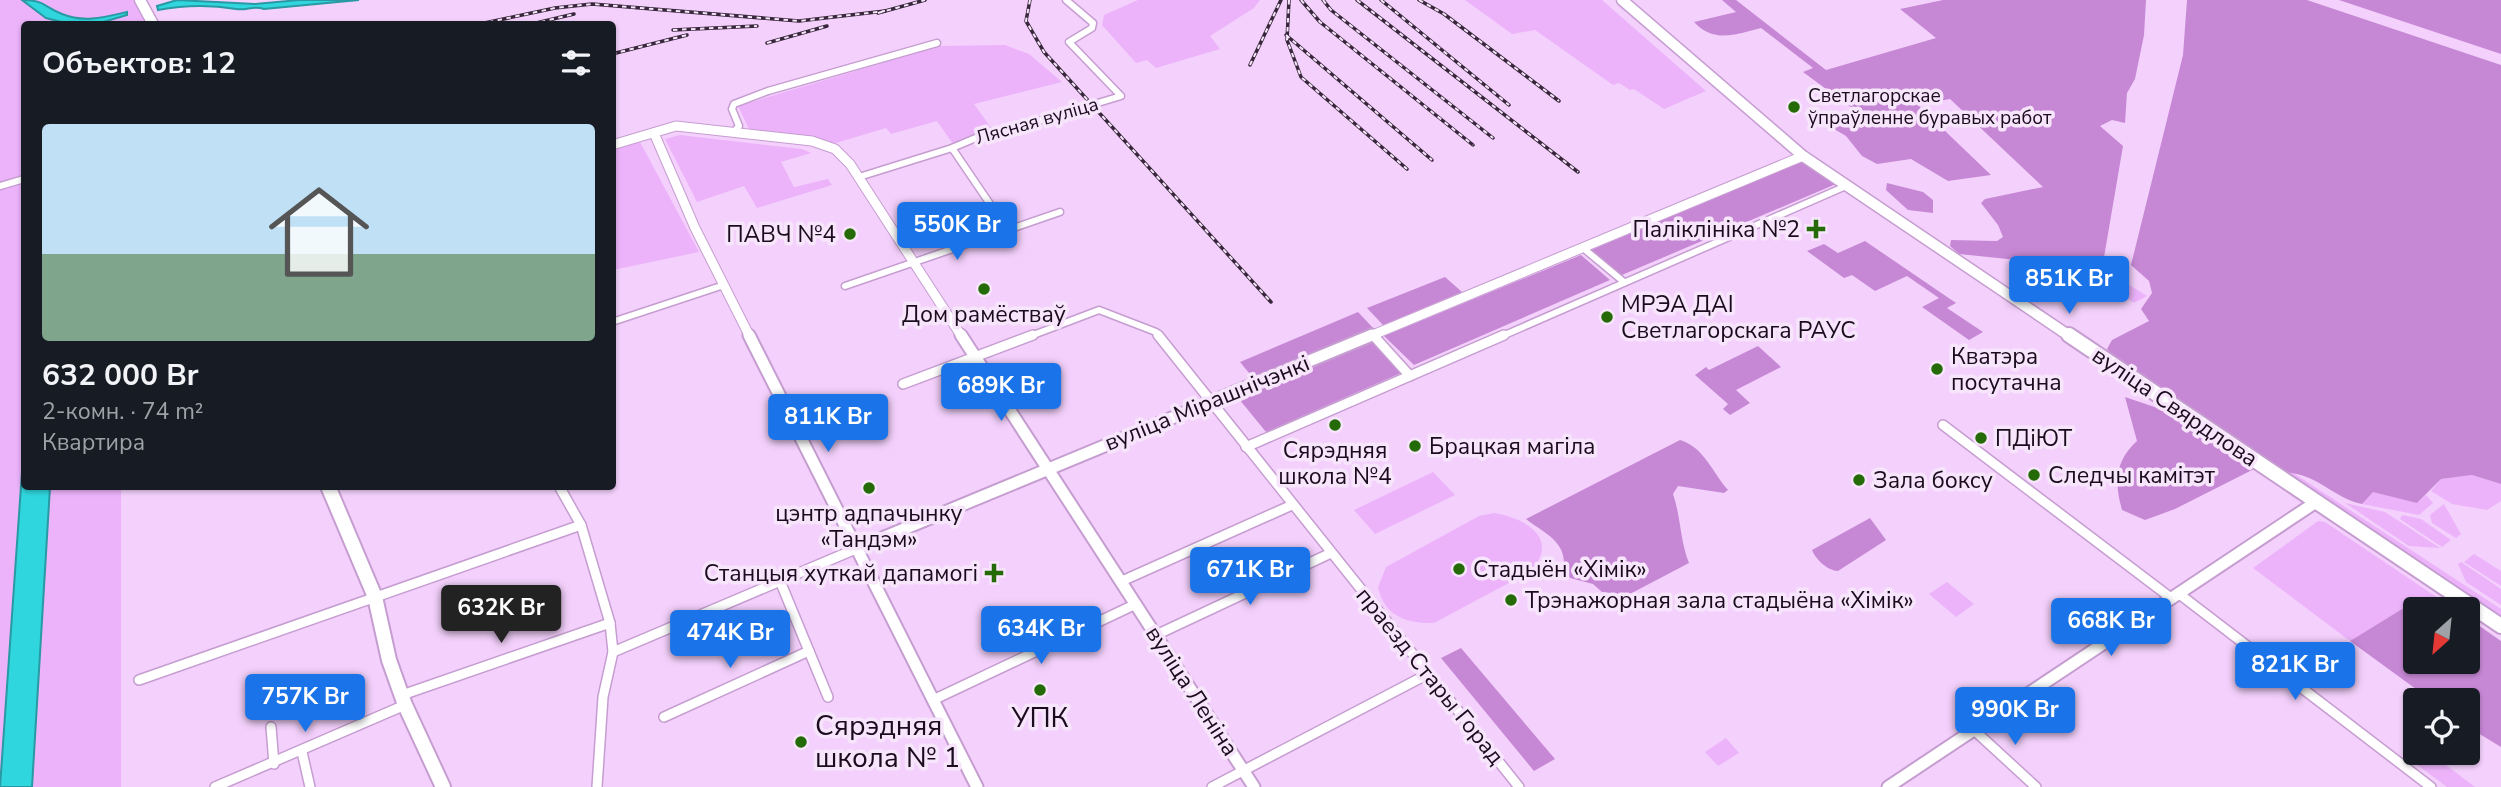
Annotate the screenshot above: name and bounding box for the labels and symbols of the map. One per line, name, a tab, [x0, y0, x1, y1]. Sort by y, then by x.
place label: Светлагорскае ўпраўленне буравых работ	[1808, 83, 2052, 131]
street label: Лясная вуліца	[973, 91, 1101, 151]
marker: Светлагорскае ўпраўленне буравых работ	[1786, 99, 1802, 115]
pin: 550K Br	[892, 202, 1022, 262]
place label: Паліклініка №2	[1632, 214, 1800, 245]
place label: ПАВЧ №4	[726, 219, 836, 250]
marker: Паліклініка №2	[1806, 219, 1826, 239]
marker: ПАВЧ №4	[842, 226, 858, 242]
pin: 851K Br	[2004, 256, 2134, 316]
marker: Дом рамёстваў	[976, 281, 992, 297]
place label: МРЭА ДАІ Светлагорскага РАУС	[1621, 289, 1856, 346]
place label: Дом рамёстваў	[902, 299, 1066, 330]
marker: МРЭА ДАІ Светлагорскага РАУС	[1599, 309, 1615, 325]
street label: вуліца Свярдлова	[2086, 340, 2264, 474]
place label: Кватэра посутачна	[1951, 341, 2062, 398]
street label: вуліца Мірашнічэнкі	[1100, 348, 1314, 458]
marker: Кватэра посутачна	[1929, 361, 1945, 377]
pin: 689K Br	[936, 364, 1066, 423]
pin: 811K Br	[763, 394, 893, 454]
marker: Сярэдняя школа №4	[1327, 417, 1343, 433]
place label: ПДіЮТ	[1995, 423, 2072, 454]
marker: ПДіЮТ	[1973, 430, 1989, 446]
place label: Брацкая магіла	[1429, 431, 1596, 462]
place label: Сярэдняя школа №4	[1278, 435, 1392, 492]
marker: Брацкая магіла	[1407, 438, 1423, 454]
place label: Следчы камітэт	[2048, 460, 2216, 491]
place label: Зала боксу	[1873, 465, 1993, 496]
marker: Следчы камітэт	[2026, 467, 2042, 483]
marker: Зала боксу	[1851, 472, 1867, 488]
marker: цэнтр адпачынку «Тандэм»	[861, 480, 877, 496]
place label: цэнтр адпачынку «Тандэм»	[775, 498, 963, 555]
pin: 671K Br	[1185, 548, 1315, 607]
place label: Стадыён «Хімік»	[1473, 554, 1647, 585]
place label: Станцыя хуткай дапамогі	[704, 558, 978, 589]
marker: Стадыён «Хімік»	[1451, 561, 1467, 577]
marker: Станцыя хуткай дапамогі	[984, 563, 1004, 583]
street label: праезд Стары Горад	[1349, 581, 1511, 771]
place label: Трэнажорная зала стадыёна «Хімік»	[1525, 585, 1914, 616]
pin: 632K Br	[436, 586, 566, 645]
marker: Трэнажорная зала стадыёна «Хімік»	[1503, 592, 1519, 608]
north arrow	[2403, 597, 2480, 674]
pin: 668K Br	[2046, 598, 2176, 658]
pin: 634K Br	[976, 606, 1106, 666]
pin: 474K Br	[665, 610, 795, 670]
street label: вуліца Леніна	[1138, 620, 1246, 762]
pin: 821K Br	[2230, 642, 2360, 702]
pin: 757K Br	[240, 674, 370, 734]
marker: УПК	[1032, 682, 1048, 698]
pin: 990K Br	[1950, 688, 2080, 747]
place label: УПК	[1010, 699, 1069, 737]
place label: Сярэдняя школа № 1	[815, 707, 960, 777]
marker: Сярэдняя школа № 1	[793, 734, 809, 750]

